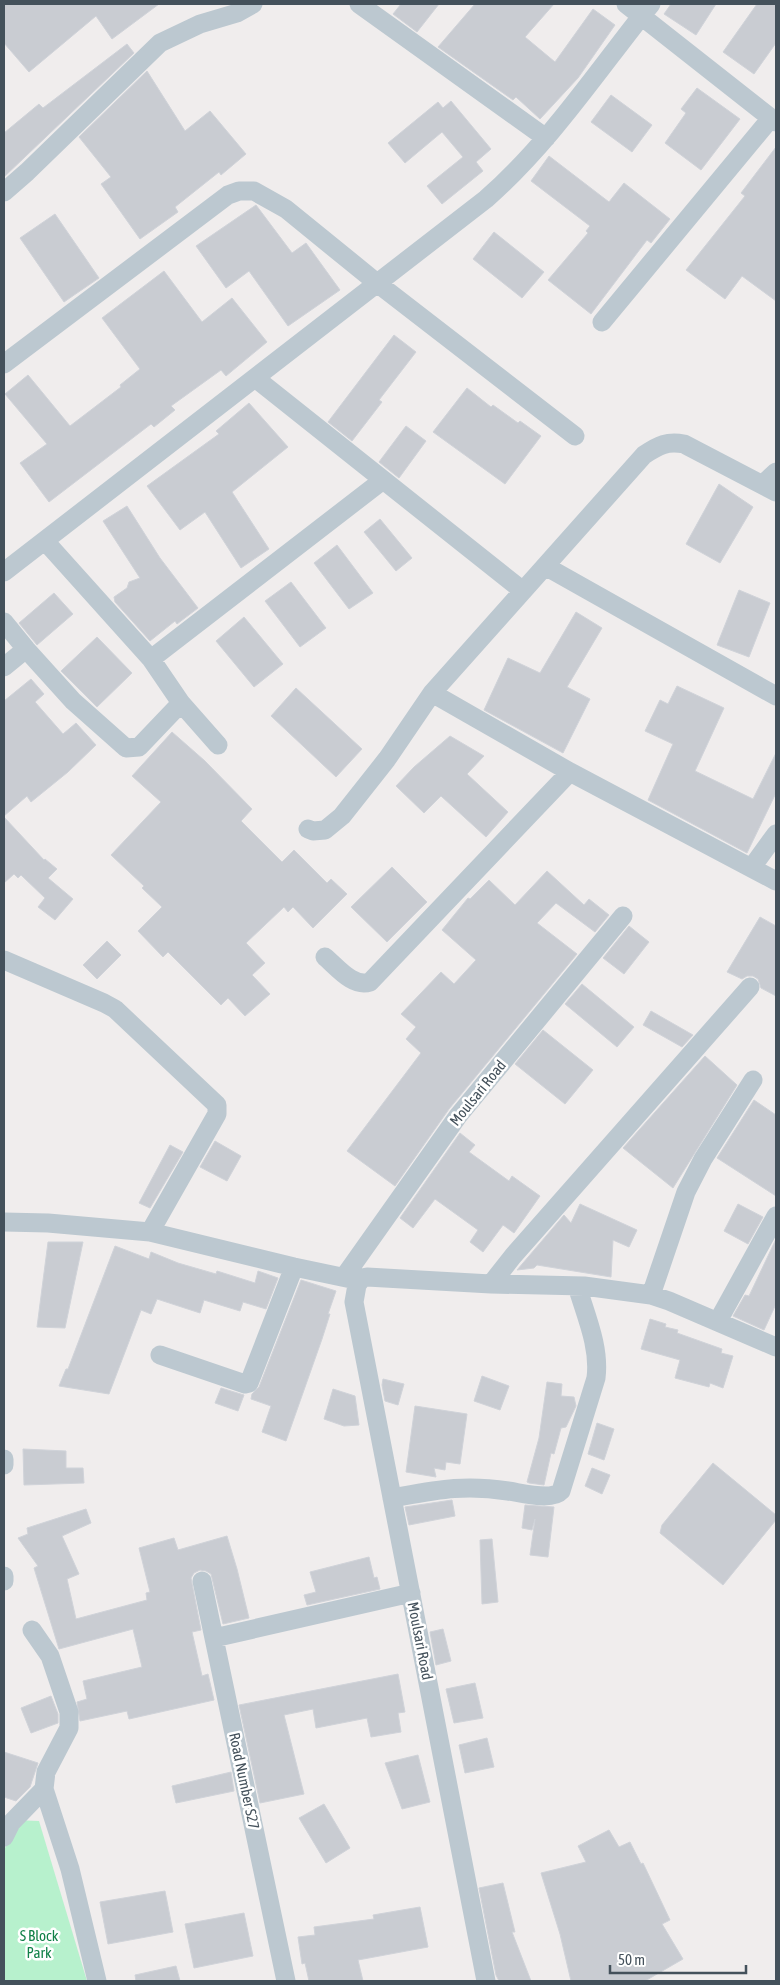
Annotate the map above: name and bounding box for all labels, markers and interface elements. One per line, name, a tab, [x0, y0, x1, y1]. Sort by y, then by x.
street label: Moulsari Road	[446, 1057, 509, 1129]
street label: Moulsari Road	[405, 1600, 436, 1681]
street label: Road Number S27	[226, 1731, 263, 1831]
park label: S Block Park	[20, 1927, 59, 1961]
scale bar	[610, 1942, 746, 1974]
text: 50 m	[618, 1951, 645, 1968]

